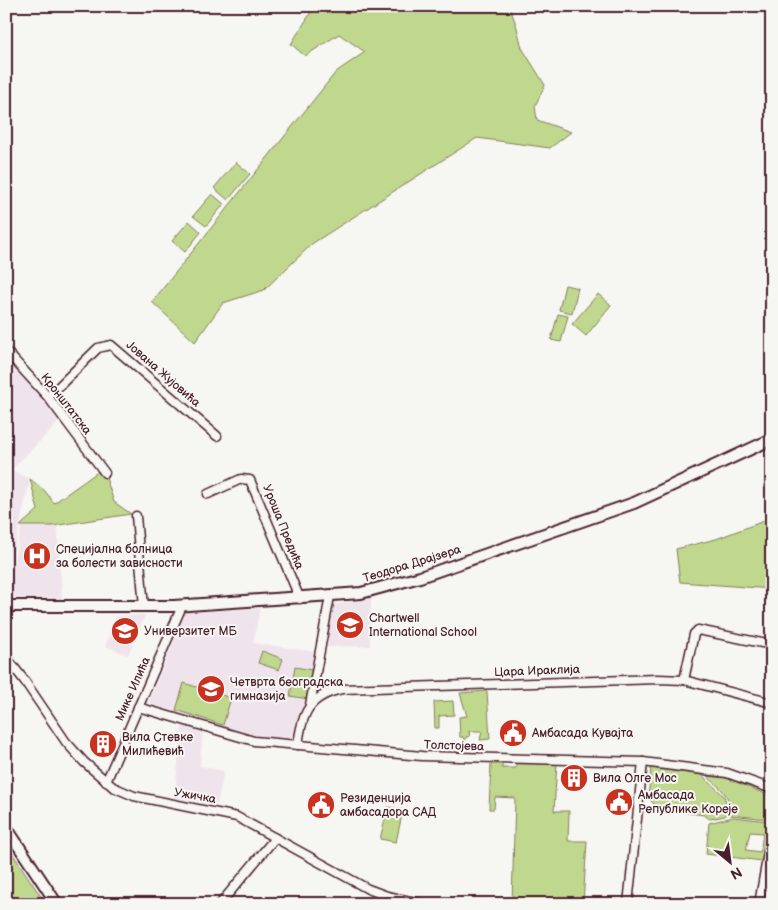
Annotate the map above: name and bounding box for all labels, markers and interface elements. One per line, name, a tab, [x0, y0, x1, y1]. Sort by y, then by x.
street label: Јована Жујовића	[123, 338, 203, 410]
street label: Кронштатска	[37, 370, 95, 438]
street label: Уроша Предића	[259, 482, 307, 572]
hospital icon: Специјална болница за болести зависности	[22, 541, 52, 571]
place label: Специјална болница за болести зависности	[56, 542, 183, 571]
street label: Теодора Драјзера	[361, 542, 463, 586]
school or university icon: Chartwell International School	[335, 610, 365, 640]
place label: Chartwell International School	[369, 611, 477, 640]
school or university icon: Универзитет МБ	[110, 616, 140, 646]
place label: Универзитет МБ	[144, 624, 238, 639]
street label: Мике Илића	[112, 655, 154, 723]
street label: Цара Ираклија	[494, 662, 580, 680]
school or university icon: Четврта београдска гимназија	[196, 674, 226, 704]
place label: Четврта београдска гимназија	[230, 675, 343, 704]
public building icon: Амбасада Кувајта	[498, 718, 528, 748]
place label: Амбасада Кувајта	[531, 726, 633, 741]
building icon: Вила Стевке Милићевић	[88, 729, 118, 759]
place label: Вила Стевке Милићевић	[122, 730, 194, 759]
street label: Толстојева	[424, 737, 484, 755]
building icon: Вила Олге Мос	[559, 763, 589, 793]
place label: Вила Олге Мос	[593, 771, 677, 786]
street label: Ужичка	[173, 785, 217, 807]
public building icon: Амбасада Републике Кореје	[604, 787, 634, 817]
place label: Амбасада Републике Кореје	[637, 788, 738, 817]
public building icon: Резиденција амбасадора САД	[306, 790, 336, 820]
place label: Резиденција амбасадора САД	[340, 791, 437, 820]
north arrow	[706, 838, 756, 888]
text: N	[727, 863, 745, 883]

